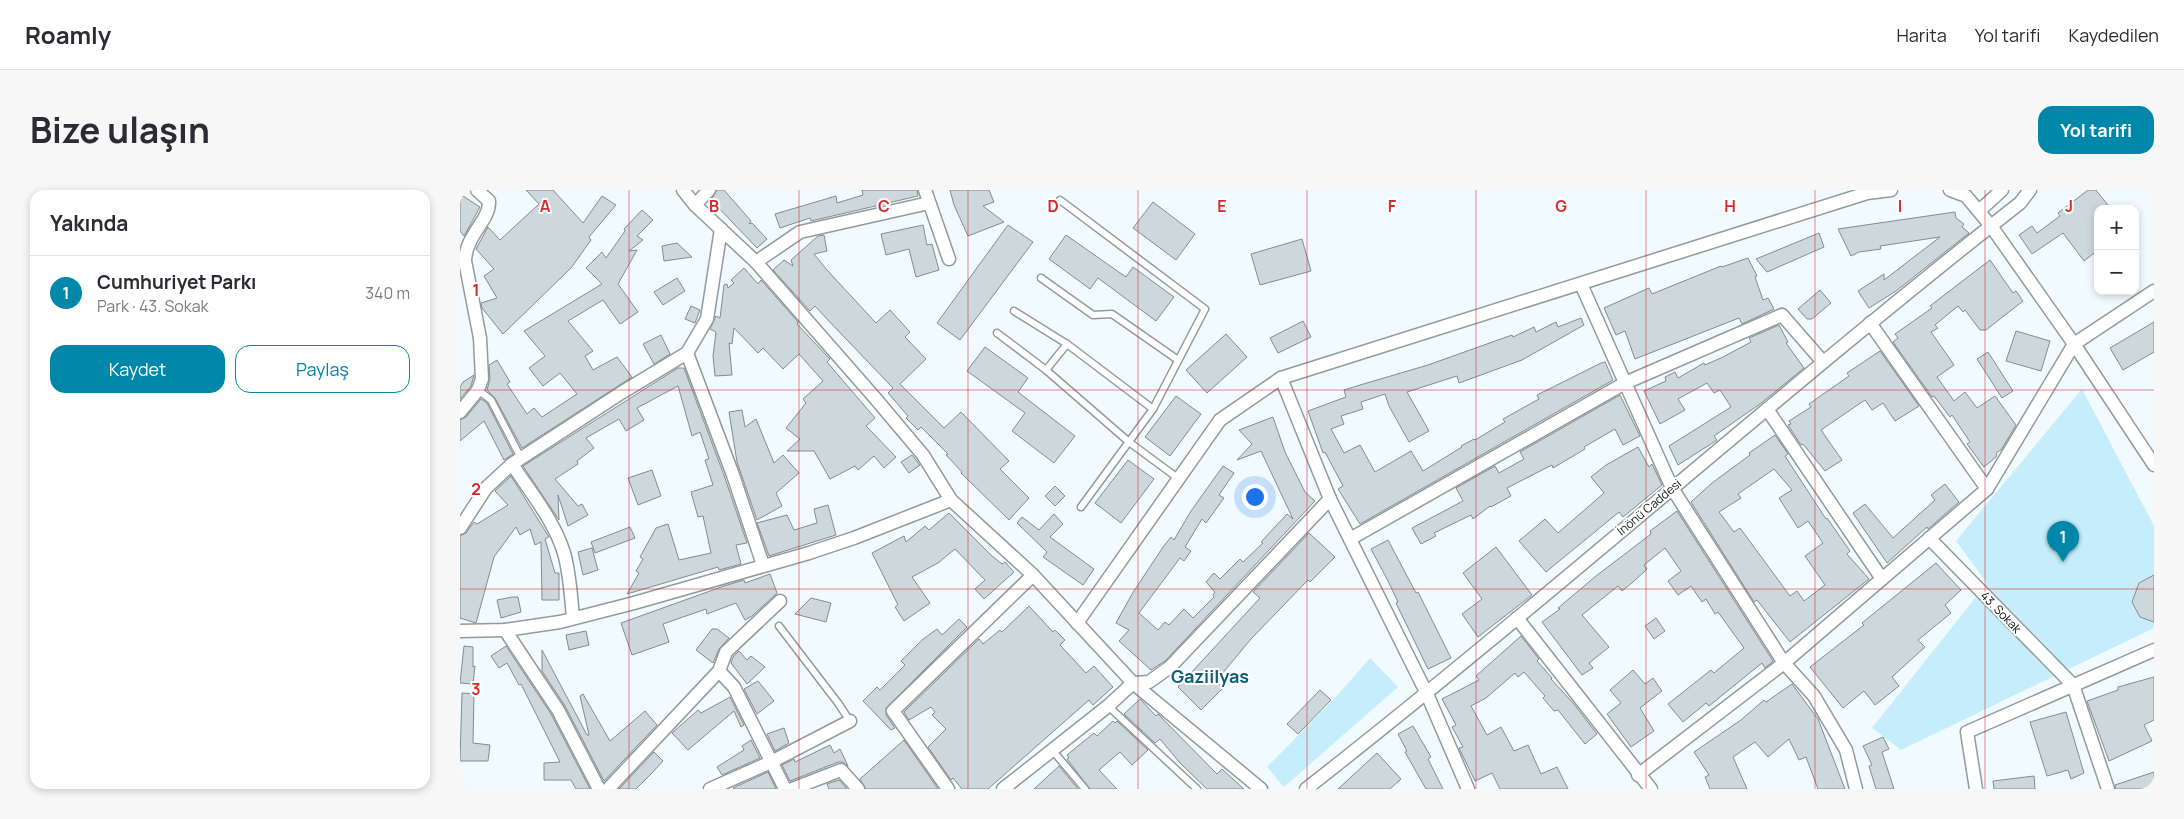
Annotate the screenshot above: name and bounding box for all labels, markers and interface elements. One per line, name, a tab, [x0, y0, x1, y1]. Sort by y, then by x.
text: Roamly	[25, 18, 111, 51]
text: Harita	[1897, 23, 1947, 47]
text: Yol tarifi	[1975, 23, 2041, 47]
text: Kaydedilen	[2069, 23, 2159, 47]
text: Bize ulaşın	[30, 106, 210, 154]
button: Yol tarifi	[2038, 106, 2154, 154]
text: A	[540, 195, 551, 217]
text: B	[709, 195, 719, 217]
text: C	[878, 195, 890, 217]
text: D	[1047, 195, 1059, 217]
text: E	[1217, 195, 1227, 217]
text: F	[1388, 195, 1397, 217]
text: G	[1555, 195, 1567, 217]
text: H	[1724, 195, 1736, 217]
text: I	[1898, 195, 1902, 217]
text: J	[2065, 195, 2073, 217]
map controls	[2094, 205, 2139, 295]
button: +	[2094, 205, 2139, 250]
text: Yakında	[50, 209, 128, 237]
button: −	[2094, 250, 2139, 295]
text: Cumhuriyet Parkı	[97, 269, 256, 295]
text: 1	[472, 279, 480, 301]
text: 1	[62, 282, 70, 304]
text: 340 m	[365, 282, 410, 304]
text: Park · 43. Sokak	[97, 295, 209, 317]
button: Kaydet	[50, 345, 225, 393]
button: Paylaş	[235, 345, 410, 393]
street label: İnönü Caddesi	[1613, 475, 1685, 539]
text: 2	[471, 478, 481, 500]
your location	[1242, 484, 1268, 510]
pin: 1	[2047, 521, 2079, 562]
street label: 43. Sokak	[1977, 587, 2026, 637]
district label: Gaziilyas	[1171, 664, 1249, 688]
text: 3	[471, 678, 481, 700]

